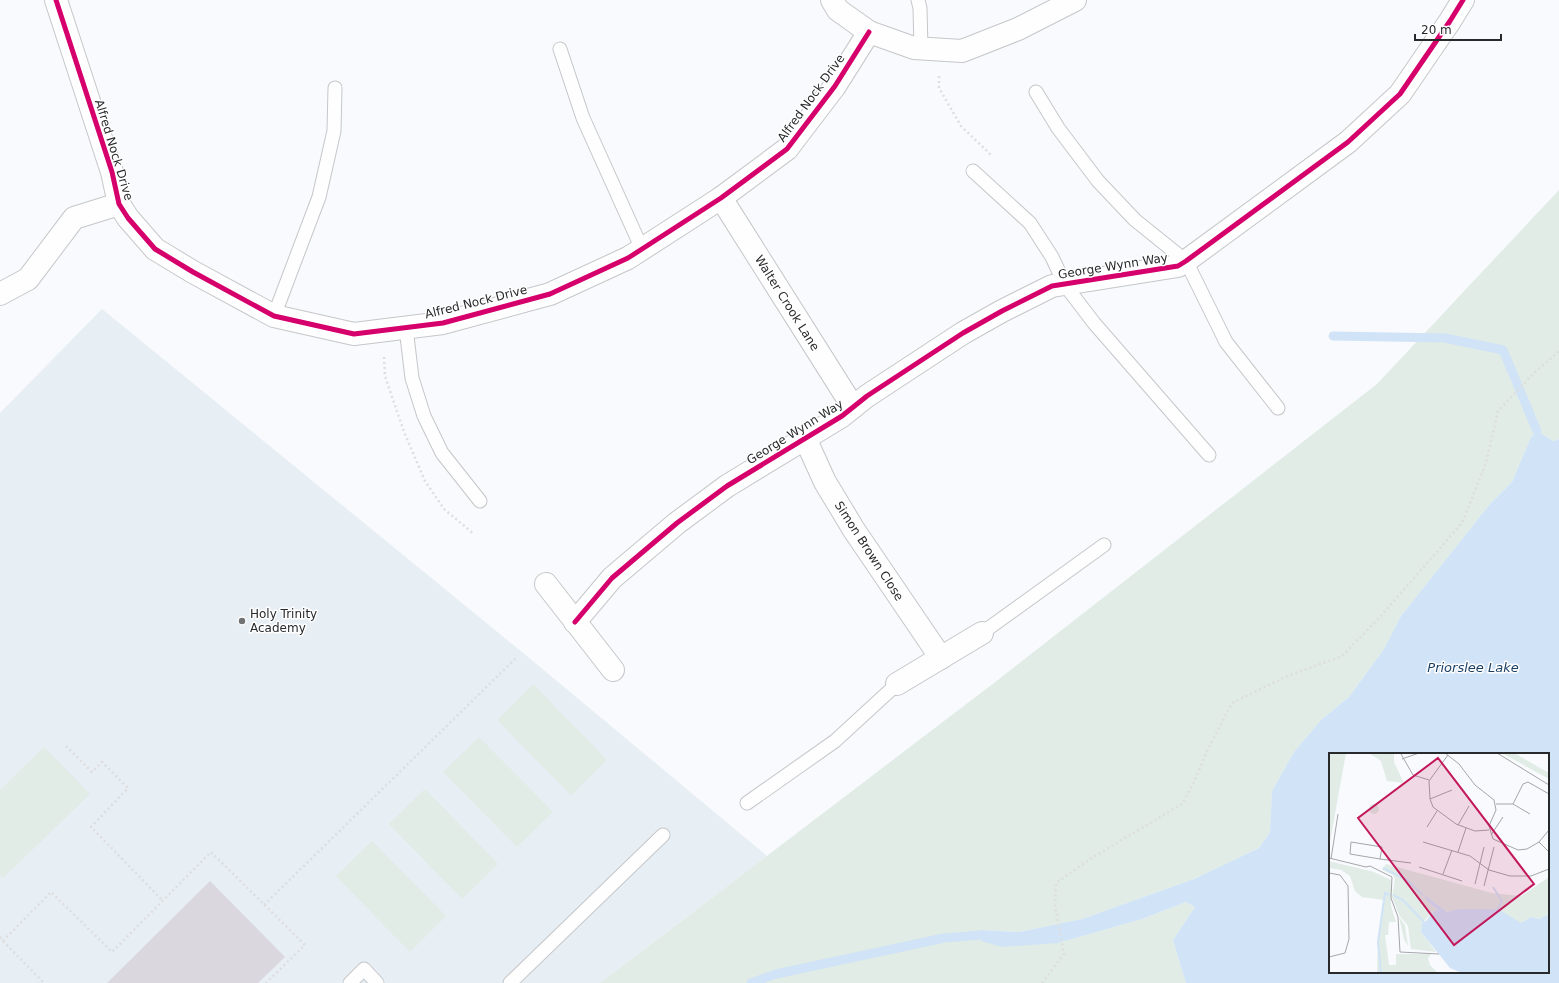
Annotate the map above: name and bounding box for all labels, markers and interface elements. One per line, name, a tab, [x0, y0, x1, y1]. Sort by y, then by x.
scale bar	[1415, 16, 1501, 42]
text: 20 m	[1421, 23, 1452, 37]
street label: Alfred Nock Drive	[774, 51, 848, 145]
street label: Alfred Nock Drive	[92, 98, 136, 202]
street label: George Wynn Way	[1057, 250, 1169, 282]
street label: Walter Crook Lane	[752, 253, 822, 353]
street label: Alfred Nock Drive	[423, 283, 529, 321]
street label: George Wynn Way	[744, 397, 846, 467]
street label: Simon Brown Close	[832, 499, 906, 603]
place label: Holy Trinity Academy	[250, 607, 317, 635]
marker: Holy Trinity Academy	[237, 616, 247, 626]
water label: Priorslee Lake	[1427, 660, 1519, 675]
inset map	[1329, 753, 1549, 973]

